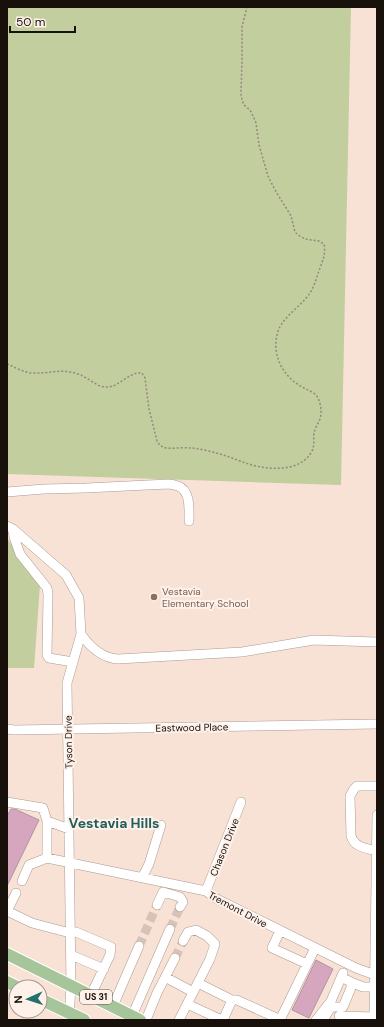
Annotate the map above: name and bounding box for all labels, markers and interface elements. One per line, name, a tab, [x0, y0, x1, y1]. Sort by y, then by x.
scale bar	[10, 8, 75, 34]
text: 50 m	[16, 14, 45, 30]
place label: Vestavia Elementary School	[162, 585, 249, 610]
marker: Vestavia Elementary School	[149, 592, 159, 602]
street label: Tyson Drive	[62, 715, 75, 769]
street label: Eastwood Place	[155, 720, 229, 735]
district label: Vestavia Hills	[69, 814, 159, 832]
street label: Chason Drive	[207, 816, 242, 878]
street label: Tremont Drive	[206, 888, 270, 931]
north arrow	[8, 979, 48, 1019]
road number: US 31	[80, 990, 112, 1004]
text: N	[11, 995, 25, 1004]

